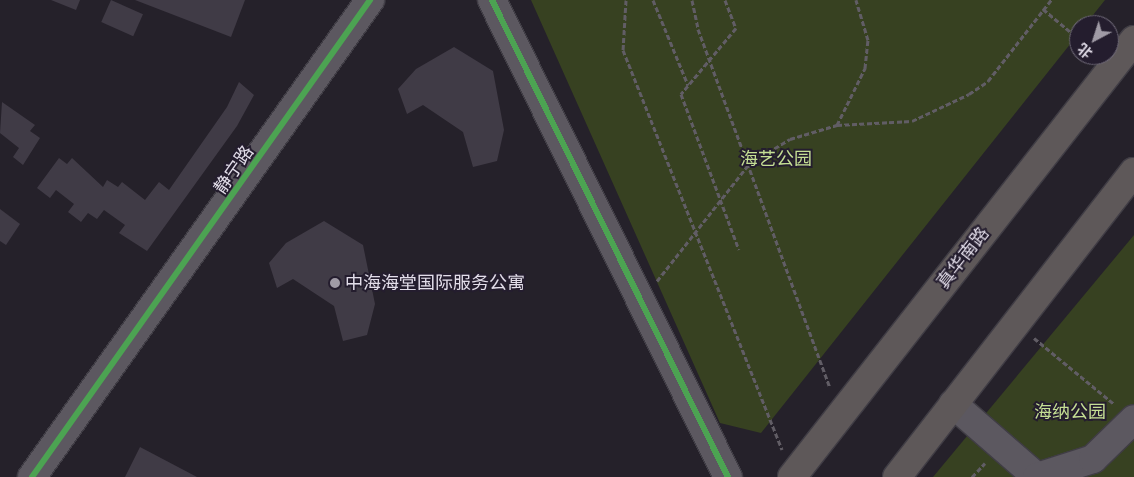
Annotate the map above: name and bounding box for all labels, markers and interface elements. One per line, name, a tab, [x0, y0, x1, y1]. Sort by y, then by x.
north arrow	[1069, 15, 1119, 65]
text: 北	[1074, 39, 1096, 62]
street label: 静宁路	[210, 142, 258, 198]
park label: 海艺公园	[740, 148, 812, 170]
street label: 真华南路	[932, 223, 994, 293]
place label: 中海海堂国际服务公寓	[345, 272, 525, 294]
marker: 中海海堂国际服务公寓	[329, 277, 341, 289]
park label: 海纳公园	[1034, 401, 1106, 423]

